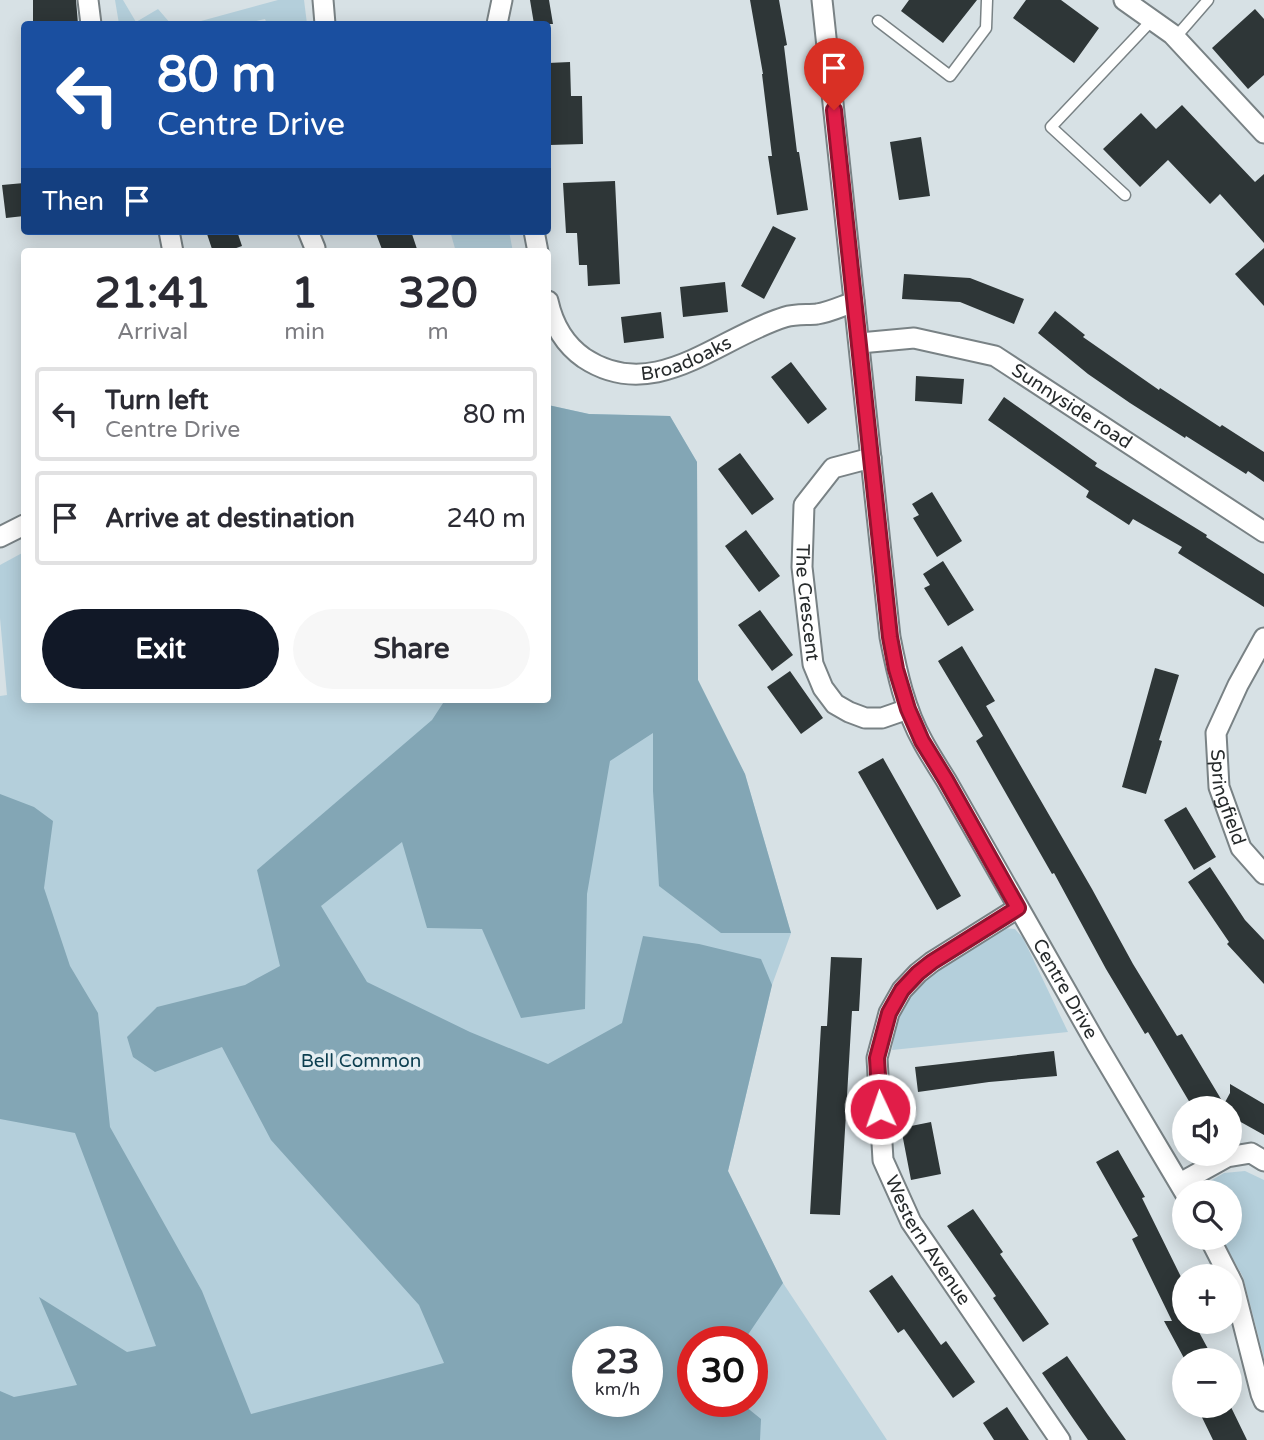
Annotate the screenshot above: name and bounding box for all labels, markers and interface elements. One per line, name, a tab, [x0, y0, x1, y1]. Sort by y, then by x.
pin	[804, 38, 864, 110]
text: 80 m	[157, 46, 276, 105]
icon: left	[42, 49, 133, 140]
icon: arrive	[815, 49, 853, 87]
text: Centre Drive	[157, 106, 345, 144]
icon: arrive	[118, 182, 156, 220]
text: Then	[42, 186, 104, 217]
text: 21:41	[94, 268, 211, 319]
text: 1	[291, 268, 318, 319]
text: 320	[398, 268, 478, 319]
text: Arrival	[117, 318, 188, 346]
text: min	[284, 318, 325, 346]
text: m	[427, 318, 449, 346]
street label: Broadoaks	[639, 332, 735, 385]
street label: Sunnyside road	[1008, 359, 1136, 454]
text: Turn left	[105, 385, 208, 416]
icon: left	[46, 395, 84, 433]
text: 80 m	[463, 399, 526, 430]
text: Centre Drive	[105, 416, 240, 444]
icon: arrive	[46, 499, 84, 537]
text: Arrive at destination	[105, 503, 355, 534]
text: 240 m	[446, 503, 526, 534]
street label: The Crescent	[791, 543, 824, 662]
button: Exit	[42, 609, 279, 689]
button: Share	[293, 609, 530, 689]
street label: Springfield	[1206, 748, 1250, 848]
street label: Centre Drive	[1028, 935, 1102, 1043]
park label: Bell Common	[301, 1050, 421, 1072]
position arrow	[843, 1072, 917, 1146]
map controls	[1172, 1096, 1242, 1418]
button: sound	[1172, 1096, 1242, 1166]
street label: Western Avenue	[880, 1172, 975, 1309]
button: search	[1172, 1180, 1242, 1250]
button: +	[1172, 1264, 1242, 1334]
speed limit sign: 30	[677, 1326, 768, 1417]
text: 23	[596, 1341, 639, 1383]
button: −	[1172, 1348, 1242, 1418]
text: km/h	[595, 1378, 640, 1400]

